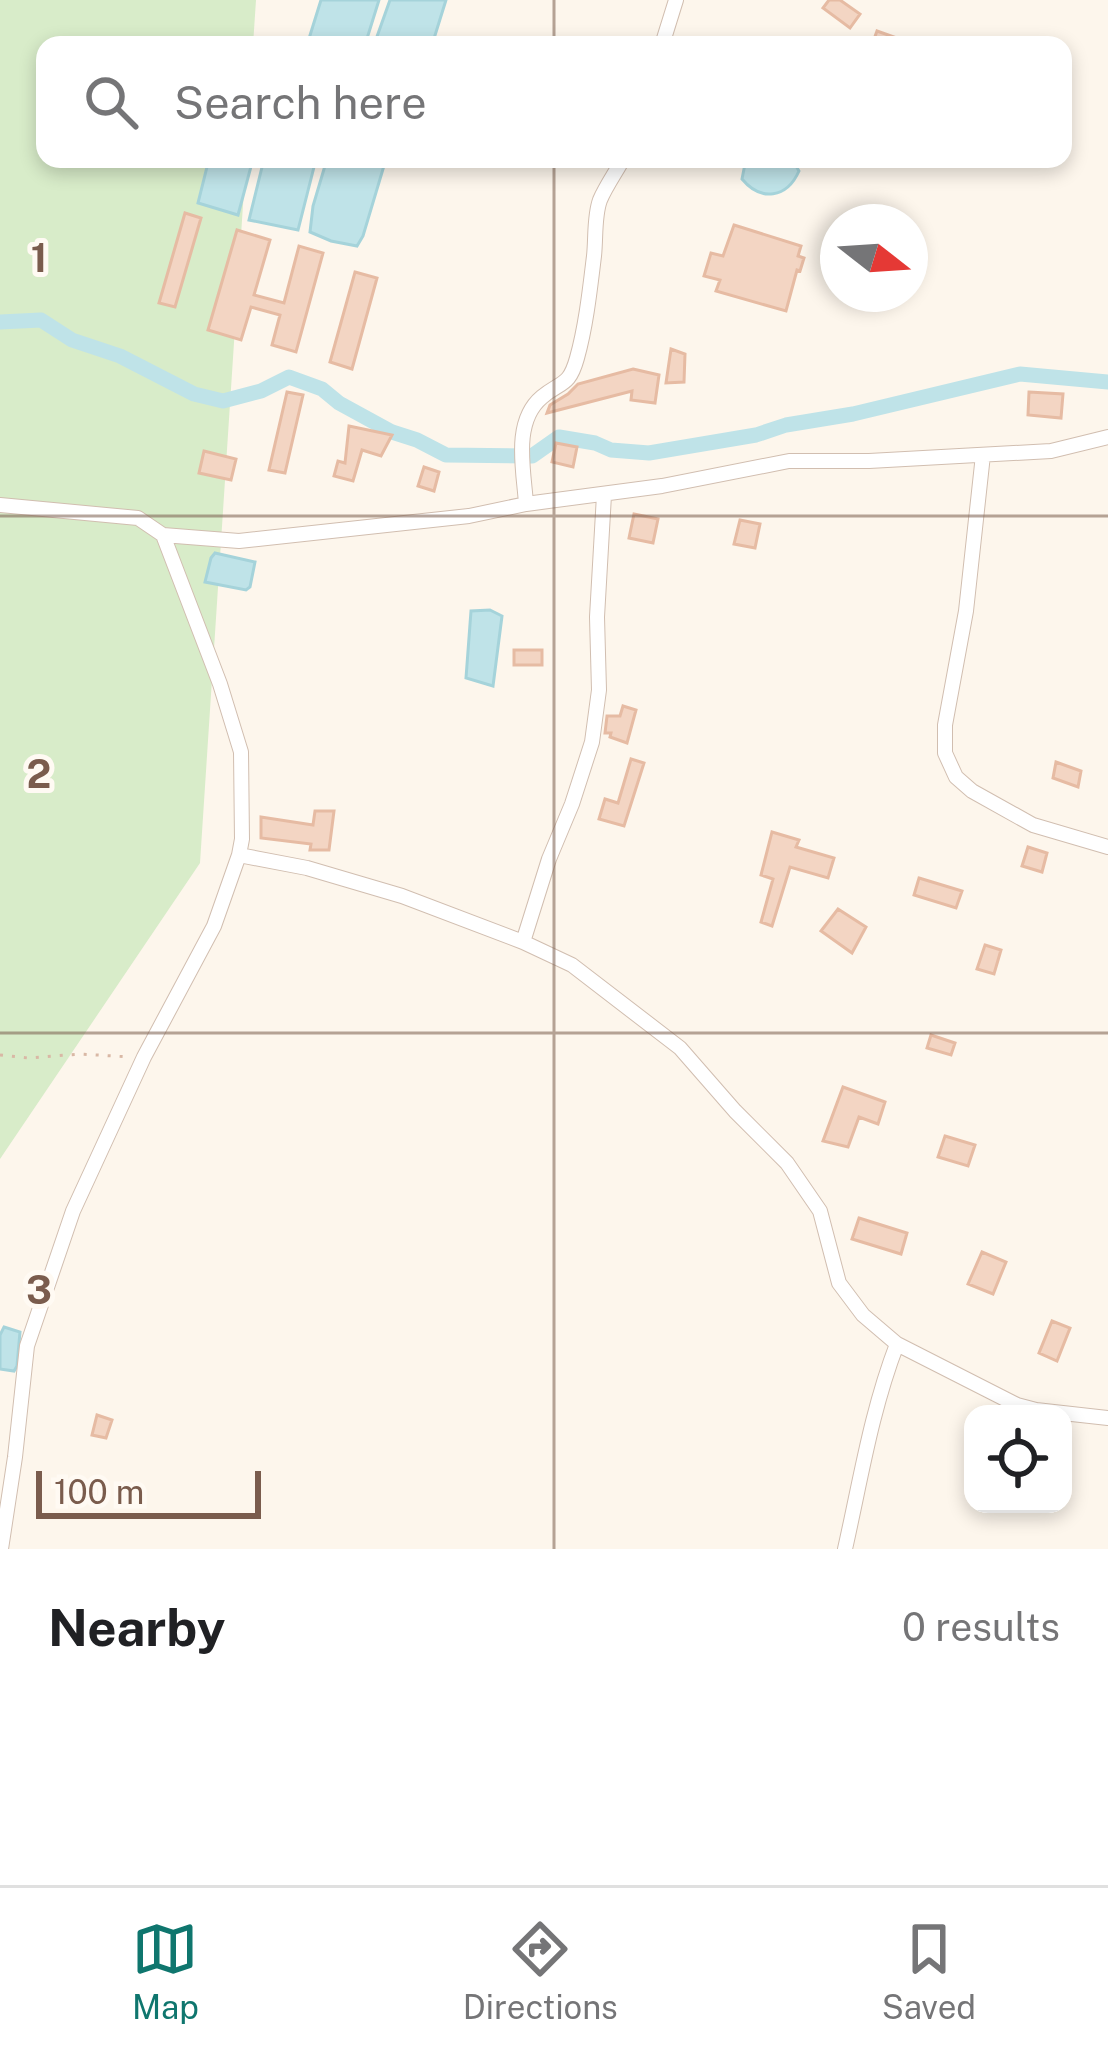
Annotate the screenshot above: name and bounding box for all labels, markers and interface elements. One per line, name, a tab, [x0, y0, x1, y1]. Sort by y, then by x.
search box	[36, 36, 1072, 168]
icon: search	[78, 69, 144, 135]
text: Search here	[174, 76, 427, 129]
north arrow	[820, 204, 928, 312]
text: 1	[31, 235, 47, 281]
text: 2	[27, 751, 51, 797]
text: 3	[26, 1267, 52, 1313]
map controls	[964, 1405, 1072, 1513]
button: locate	[964, 1405, 1072, 1513]
scale bar	[36, 1465, 261, 1518]
text: 100 m	[54, 1473, 144, 1511]
text: Nearby	[48, 1598, 225, 1657]
text: 0 results	[902, 1604, 1060, 1650]
tab: Map	[132, 1916, 199, 2026]
tab: Directions	[463, 1916, 618, 2026]
tab: Saved	[882, 1916, 976, 2026]

